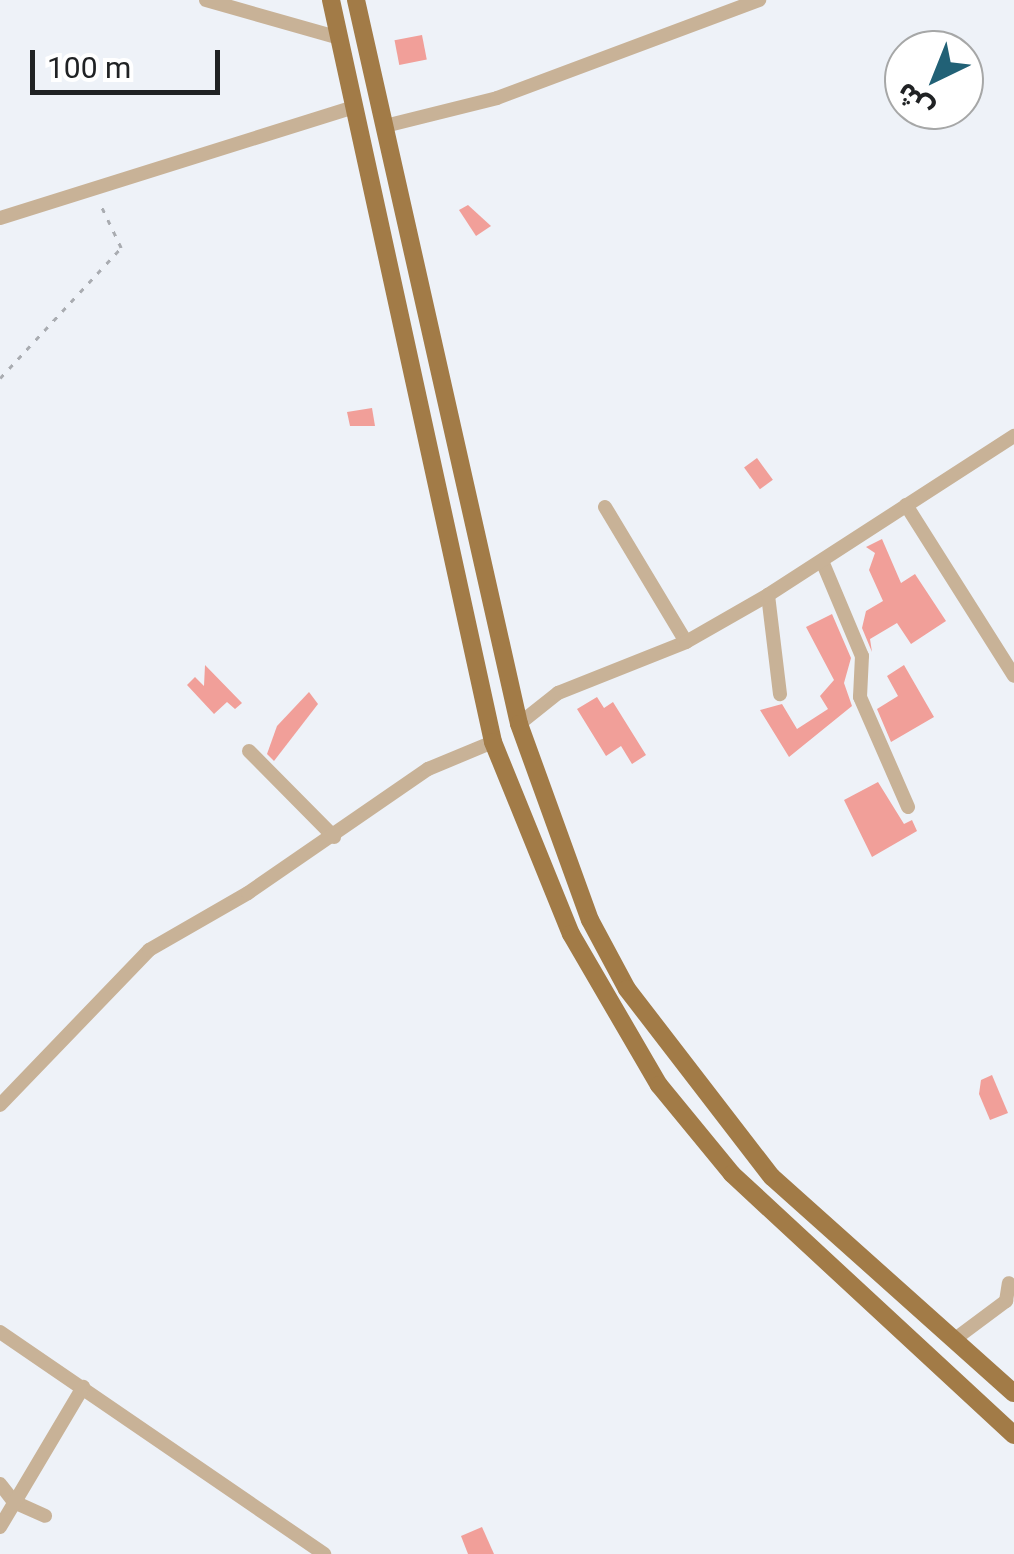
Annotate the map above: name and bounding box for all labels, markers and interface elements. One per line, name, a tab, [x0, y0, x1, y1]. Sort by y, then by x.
scale bar	[35, 30, 225, 92]
north arrow	[884, 30, 984, 130]
text: 100 m	[47, 50, 131, 85]
text: ش	[889, 76, 940, 126]

